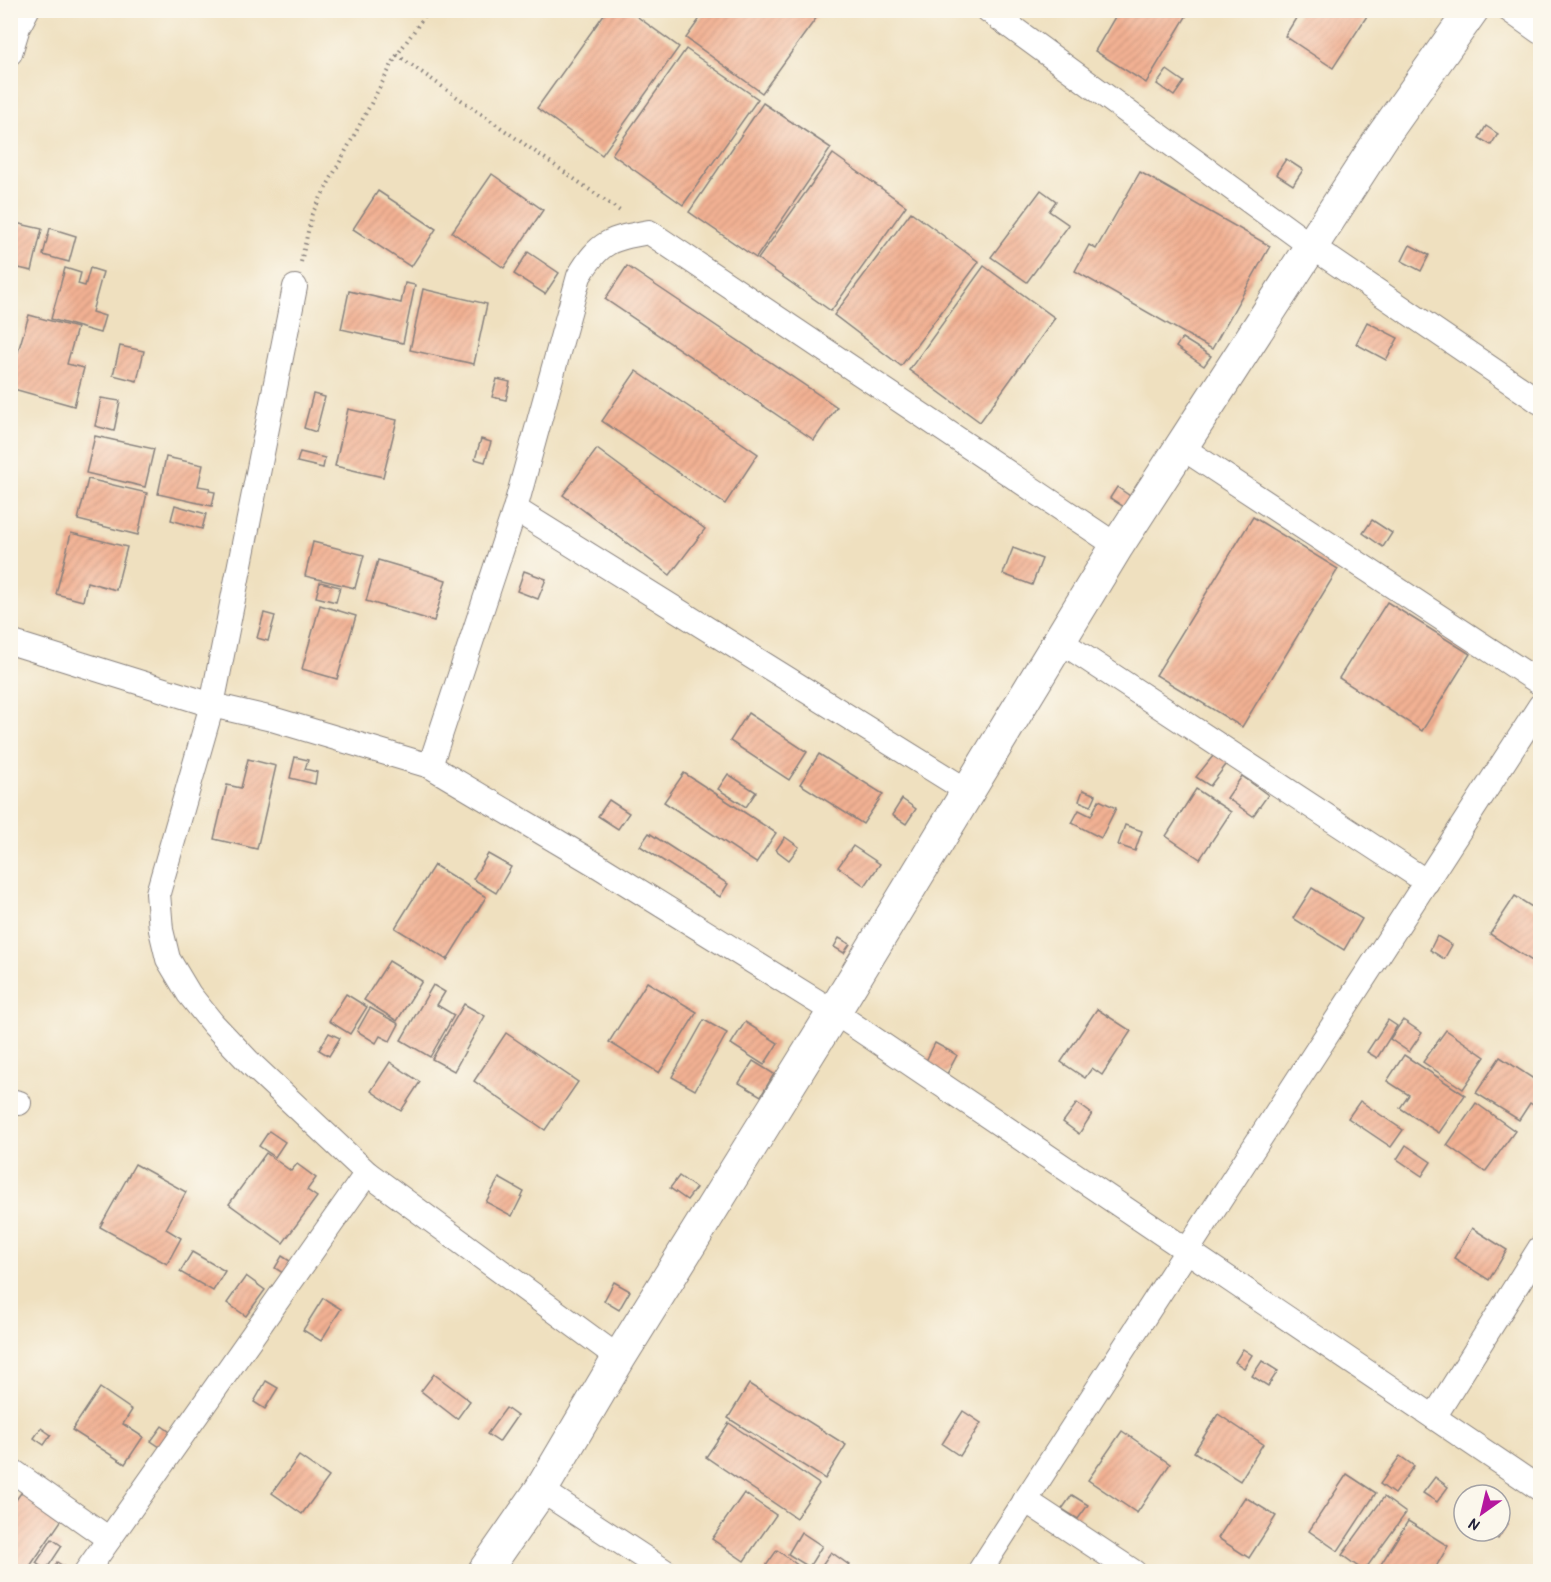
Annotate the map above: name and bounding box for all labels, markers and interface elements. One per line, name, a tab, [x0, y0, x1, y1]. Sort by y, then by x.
north arrow	[1452, 1483, 1512, 1543]
text: N	[1464, 1514, 1483, 1537]

